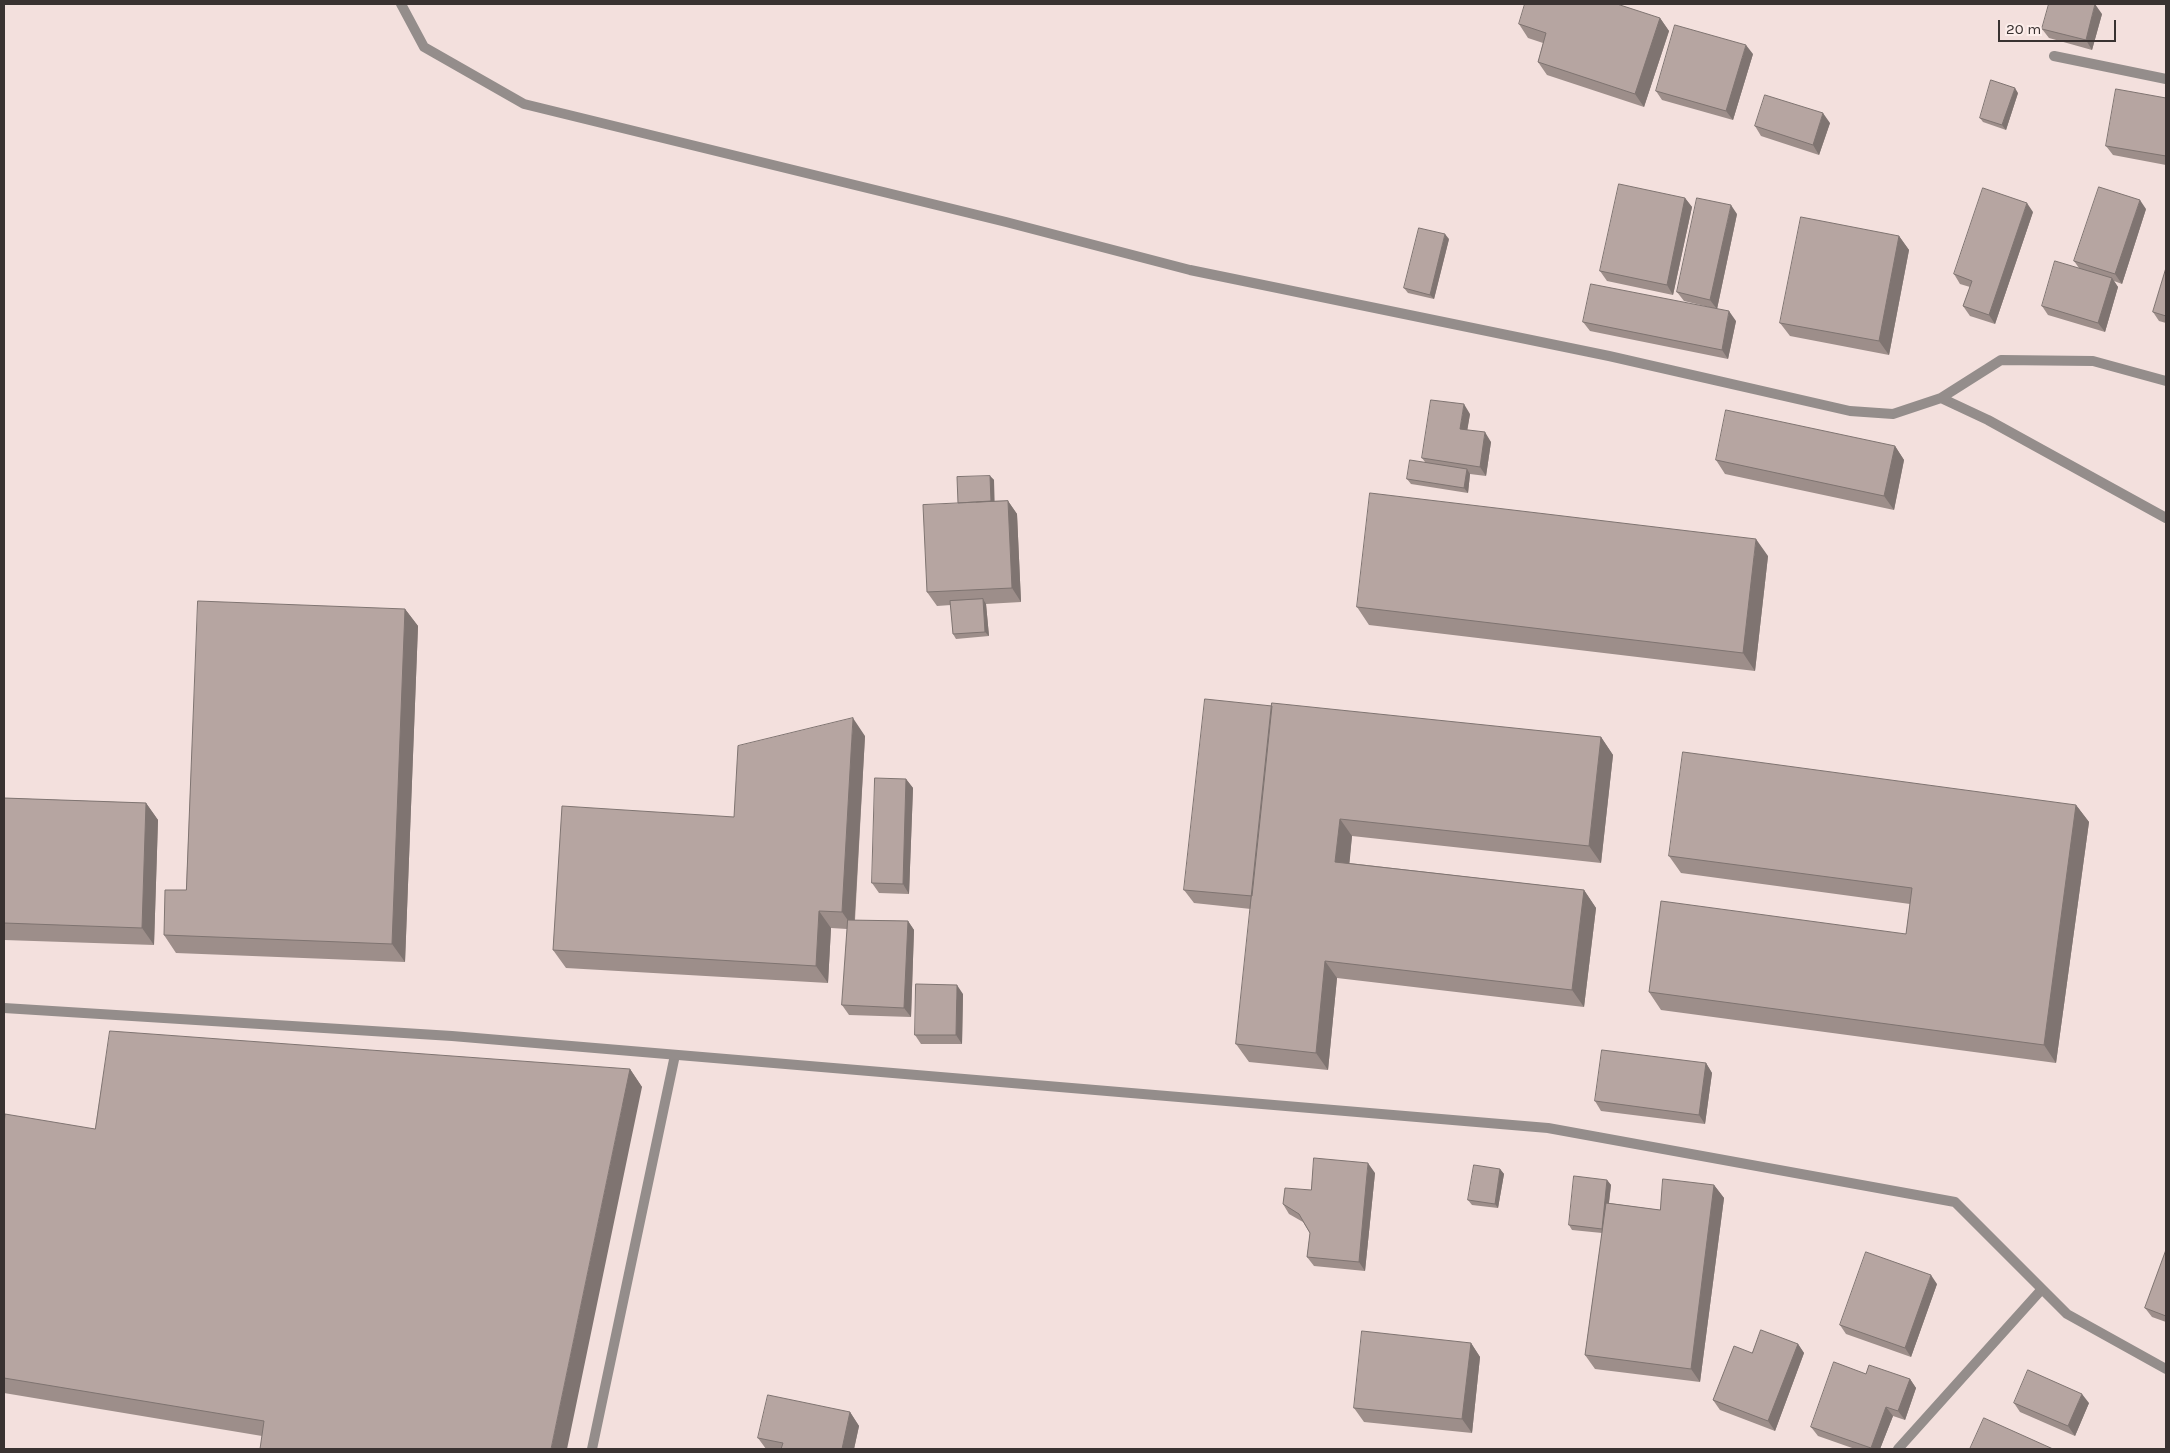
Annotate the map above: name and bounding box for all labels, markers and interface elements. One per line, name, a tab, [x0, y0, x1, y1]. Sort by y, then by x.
scale bar	[2000, 10, 2118, 42]
text: 20 m	[2006, 20, 2041, 38]

